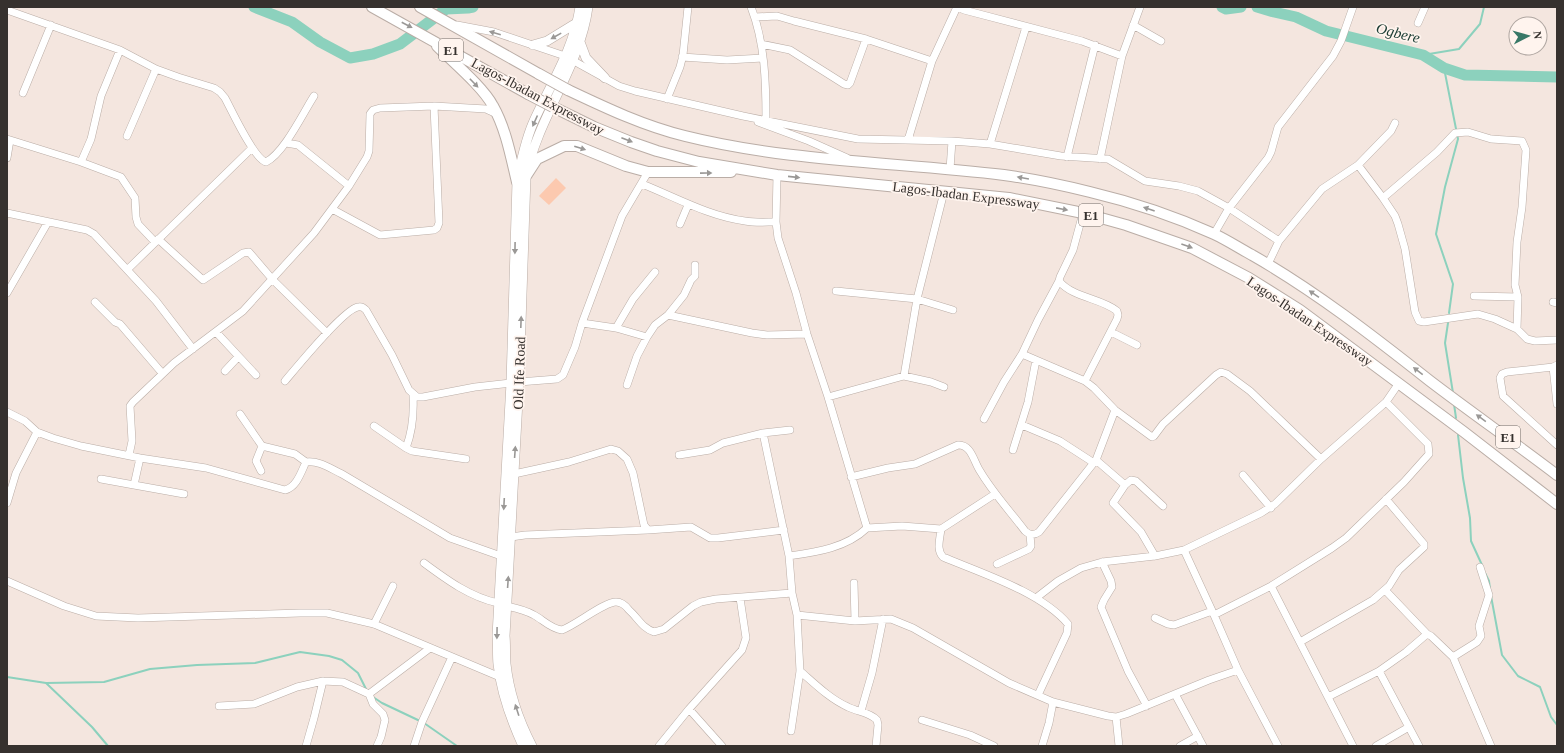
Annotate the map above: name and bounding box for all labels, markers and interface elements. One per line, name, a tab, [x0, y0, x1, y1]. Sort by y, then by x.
north arrow	[1508, 16, 1548, 56]
water label: Ogbere	[1375, 20, 1422, 46]
one-way arrow	[401, 22, 413, 28]
one-way arrow	[489, 30, 501, 36]
text: N	[1532, 30, 1544, 40]
one-way arrow	[550, 32, 562, 39]
road number: E1	[439, 39, 463, 61]
street label: Lagos-Ibadan Expressway	[469, 55, 607, 138]
one-way arrow	[469, 78, 479, 88]
one-way arrow	[531, 115, 537, 127]
one-way arrow	[621, 138, 633, 144]
one-way arrow	[575, 145, 587, 151]
one-way arrow	[700, 170, 713, 176]
one-way arrow	[788, 173, 801, 180]
one-way arrow	[1017, 175, 1029, 181]
street label: Lagos-Ibadan Expressway	[892, 179, 1040, 212]
road number: E1	[1079, 204, 1103, 226]
one-way arrow	[1056, 206, 1069, 212]
one-way arrow	[1143, 206, 1155, 212]
one-way arrow	[512, 242, 519, 254]
one-way arrow	[1181, 244, 1193, 250]
street label: Lagos-Ibadan Expressway	[1244, 274, 1375, 369]
one-way arrow	[1309, 290, 1319, 298]
one-way arrow	[518, 316, 525, 328]
street label: Old Ife Road	[511, 336, 528, 410]
one-way arrow	[1413, 367, 1424, 376]
one-way arrow	[1476, 414, 1487, 422]
road number: E1	[1496, 426, 1520, 448]
one-way arrow	[512, 446, 519, 458]
one-way arrow	[501, 498, 508, 510]
one-way arrow	[504, 576, 511, 588]
one-way arrow	[494, 627, 501, 639]
one-way arrow	[514, 704, 520, 716]

